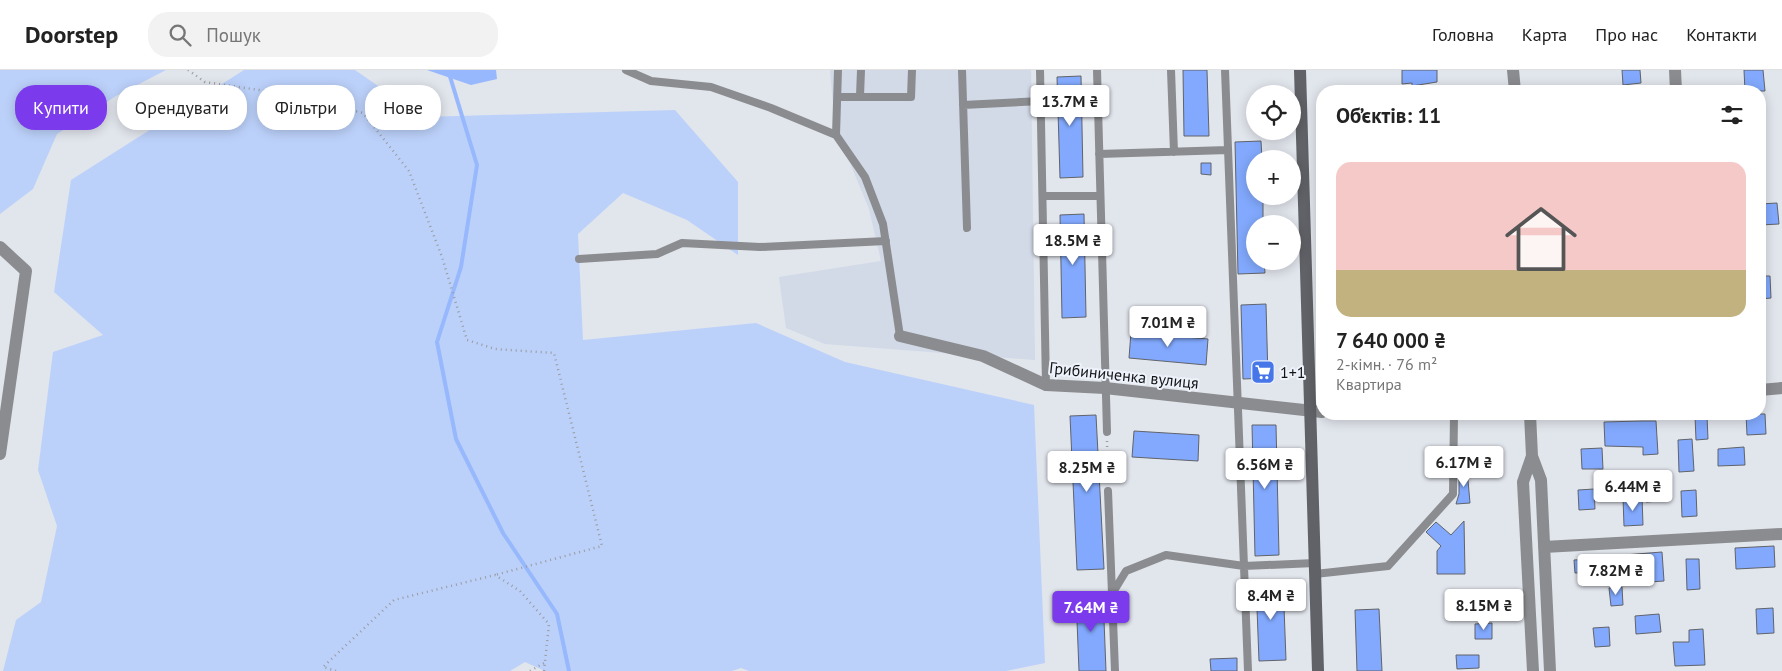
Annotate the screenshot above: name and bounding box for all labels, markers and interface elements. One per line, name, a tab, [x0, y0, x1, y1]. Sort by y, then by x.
search box	[148, 12, 498, 57]
text: Doorstep	[25, 19, 118, 50]
icon: search	[166, 21, 194, 49]
text: Пошук	[206, 23, 261, 47]
text: Головна	[1432, 23, 1494, 46]
text: Карта	[1522, 23, 1567, 46]
text: Про нас	[1595, 23, 1658, 46]
text: Контакти	[1686, 23, 1757, 46]
chip: Купити	[15, 85, 107, 130]
chip: Орендувати	[117, 85, 247, 130]
chip: Фільтри	[257, 85, 355, 130]
chip: Нове	[365, 85, 441, 130]
pin: 13.7M ₴	[1024, 85, 1116, 127]
map controls	[1246, 85, 1301, 270]
button: locate	[1246, 85, 1301, 140]
text: 13.7M ₴	[1041, 91, 1099, 111]
icon: filters	[1718, 101, 1746, 129]
text: Об’єктів: 11	[1336, 102, 1441, 129]
button: +	[1246, 150, 1301, 205]
icon: home	[1496, 194, 1586, 284]
button: −	[1246, 215, 1301, 270]
pin: 18.5M ₴	[1027, 224, 1119, 266]
text: 18.5M ₴	[1044, 230, 1102, 250]
pin: 7.01M ₴	[1122, 306, 1214, 348]
text: 7.01M ₴	[1140, 312, 1196, 332]
text: 7 640 000 ₴	[1336, 327, 1446, 354]
text: 2-кімн. · 76 m²	[1336, 354, 1437, 374]
street label: Грибиниченка вулиця	[1048, 357, 1200, 393]
supermarket icon: 1+1	[1250, 359, 1276, 385]
place label: 1+1	[1280, 362, 1306, 382]
text: Квартира	[1336, 374, 1402, 394]
pin: 6.17M ₴	[1418, 446, 1510, 488]
pin: 6.56M ₴	[1219, 448, 1311, 490]
pin: 8.25M ₴	[1041, 450, 1133, 493]
text: 6.17M ₴	[1435, 452, 1493, 472]
text: 6.56M ₴	[1236, 454, 1294, 474]
text: 8.25M ₴	[1058, 457, 1116, 477]
pin: 6.44M ₴	[1587, 470, 1679, 512]
text: 6.44M ₴	[1604, 476, 1662, 496]
pin: 7.82M ₴	[1570, 554, 1662, 596]
text: 7.82M ₴	[1588, 560, 1644, 580]
pin: 8.4M ₴	[1230, 578, 1312, 621]
text: 8.4M ₴	[1247, 585, 1295, 605]
pin: 8.15M ₴	[1438, 588, 1530, 631]
pin: 7.64M ₴	[1045, 590, 1137, 633]
text: 8.15M ₴	[1455, 595, 1513, 615]
text: 7.64M ₴	[1063, 597, 1119, 617]

